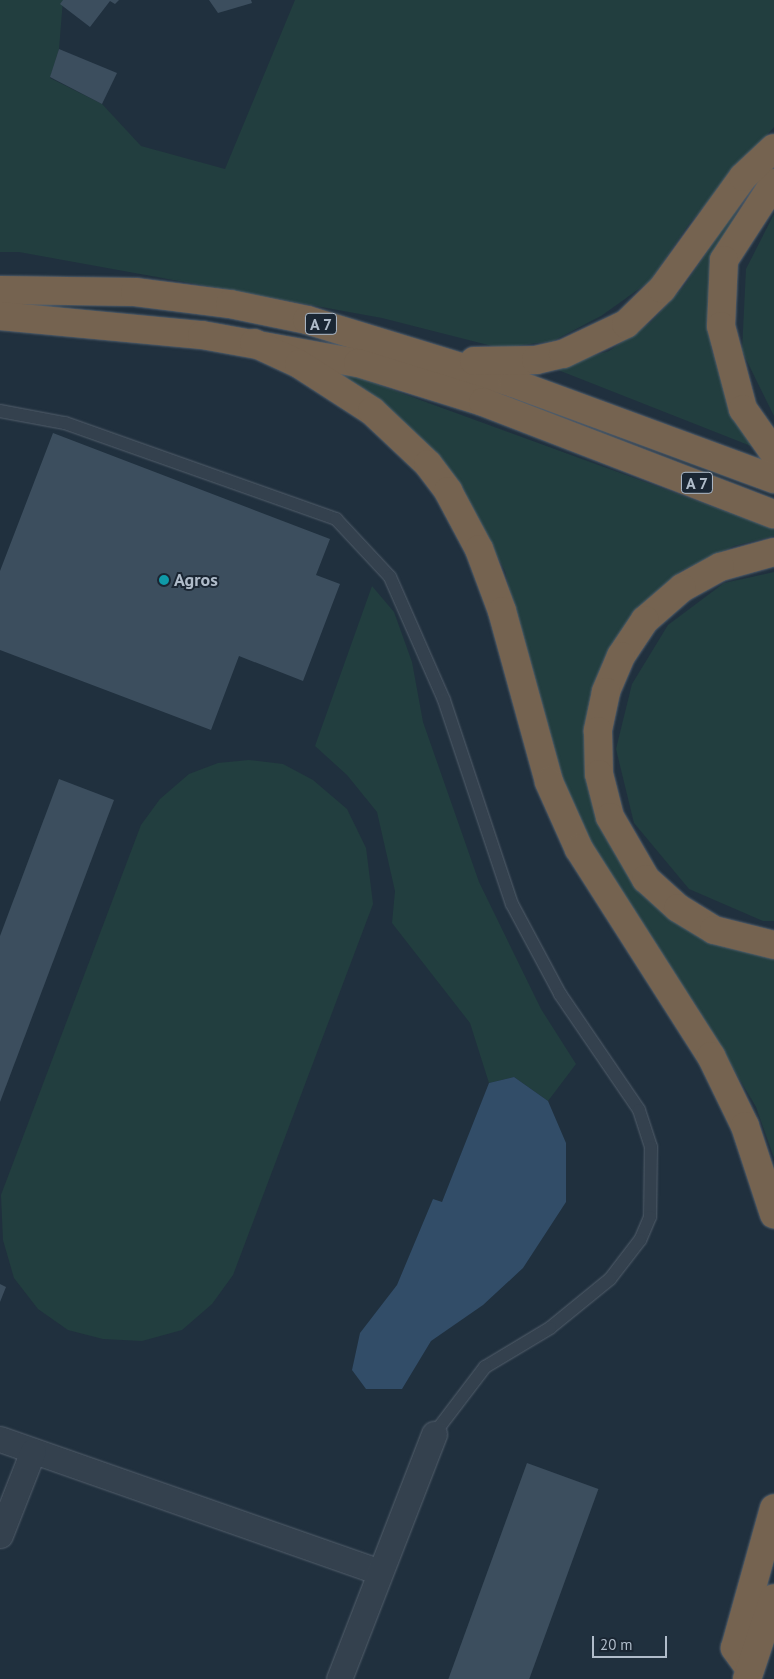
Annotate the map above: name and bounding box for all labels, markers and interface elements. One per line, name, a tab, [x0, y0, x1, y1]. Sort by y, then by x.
road number: A 7	[304, 310, 338, 338]
road number: A 7	[680, 469, 714, 496]
place label: Agros	[174, 569, 218, 591]
marker: Agros	[158, 574, 170, 586]
scale bar	[594, 1626, 669, 1658]
text: 20 m	[600, 1635, 633, 1654]

